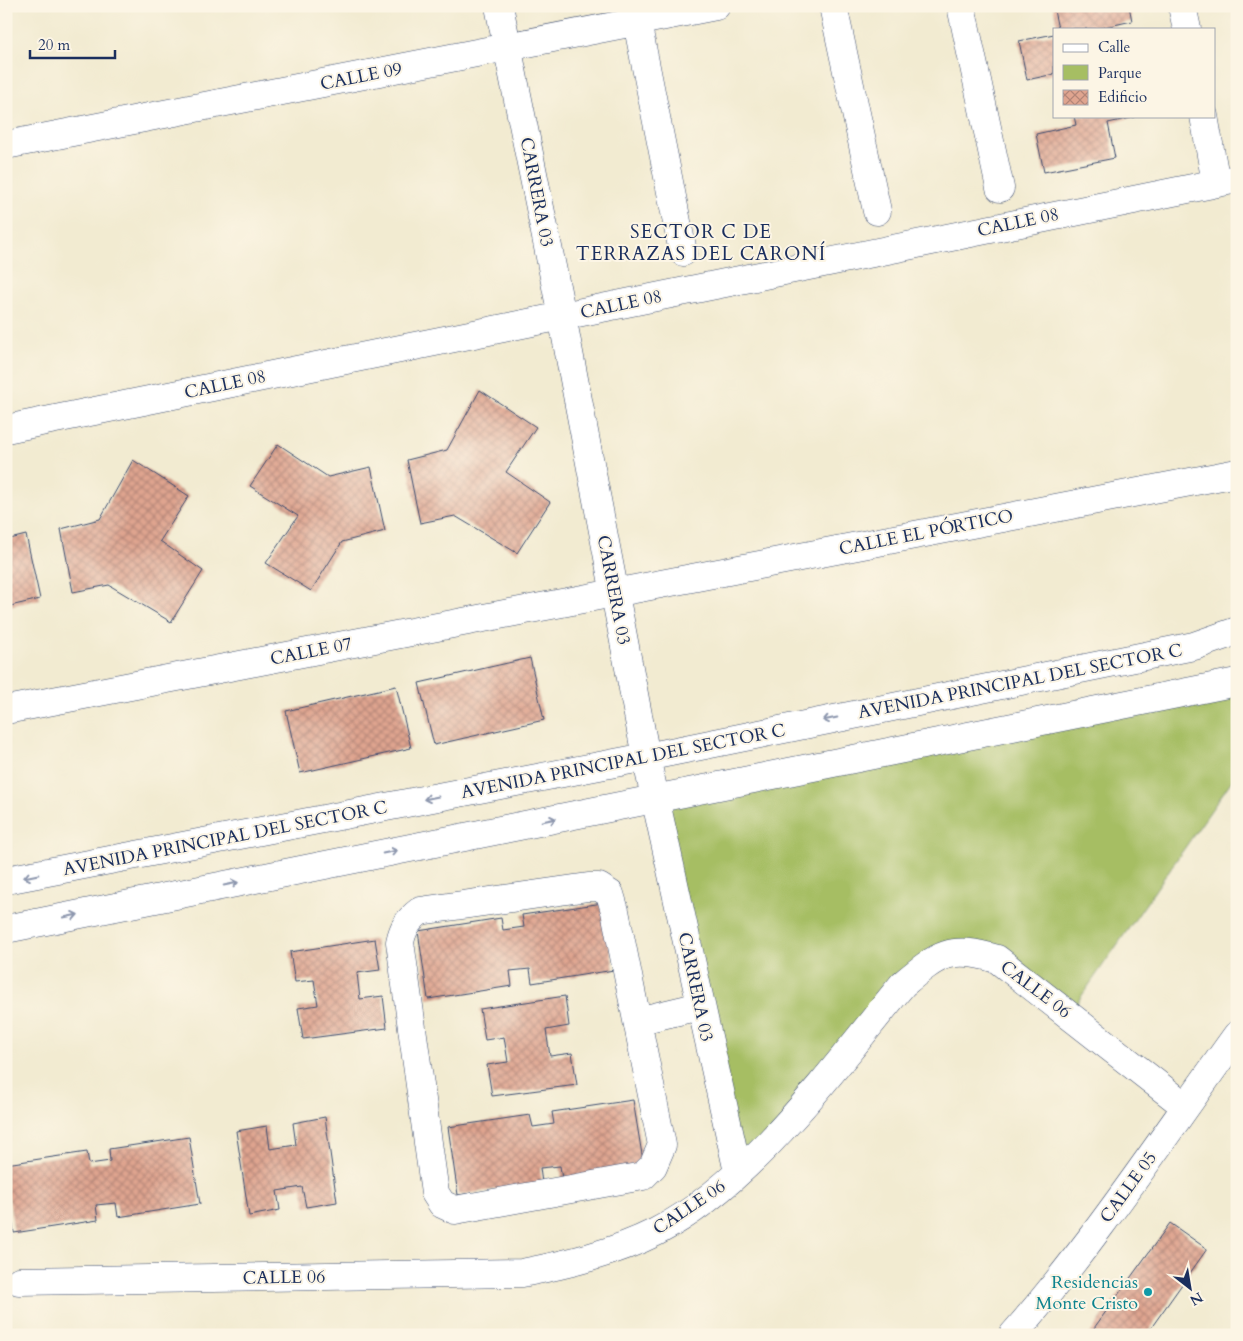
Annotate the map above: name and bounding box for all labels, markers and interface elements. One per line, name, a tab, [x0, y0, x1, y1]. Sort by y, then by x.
scale bar	[30, 28, 115, 60]
legend	[1053, 28, 1216, 118]
text: 20 m	[38, 35, 70, 55]
text: Calle	[1098, 37, 1131, 57]
street label: CALLE 09	[318, 56, 404, 97]
text: Parque	[1098, 63, 1142, 83]
text: Edificio	[1098, 87, 1147, 107]
street label: CARRERA 03	[514, 135, 559, 249]
street label: CALLE 08	[975, 202, 1061, 243]
district label: SECTOR C DE TERRAZAS DEL CARONÍ	[576, 219, 826, 267]
street label: CALLE 08	[578, 284, 664, 325]
street label: CALLE 08	[182, 364, 268, 405]
street label: CALLE EL PÓRTICO	[837, 503, 1015, 562]
street label: CARRERA 03	[591, 533, 636, 647]
street label: CALLE 07	[268, 631, 354, 672]
street label: AVENIDA PRINCIPAL DEL SECTOR C	[856, 638, 1185, 725]
one-way arrow	[823, 715, 839, 725]
street label: AVENIDA PRINCIPAL DEL SECTOR C	[459, 718, 788, 805]
one-way arrow	[423, 794, 439, 803]
street label: AVENIDA PRINCIPAL DEL SECTOR C	[61, 795, 390, 882]
one-way arrow	[541, 815, 557, 825]
one-way arrow	[382, 847, 398, 857]
one-way arrow	[23, 871, 39, 881]
one-way arrow	[222, 879, 238, 888]
one-way arrow	[63, 911, 79, 920]
street label: CARRERA 03	[672, 930, 719, 1044]
street label: CALLE 06	[995, 955, 1076, 1024]
street label: CALLE 05	[1094, 1146, 1163, 1228]
street label: CALLE 06	[648, 1174, 731, 1241]
street label: CALLE 06	[242, 1264, 326, 1291]
north arrow	[1166, 1264, 1216, 1314]
place label: Residencias Monte Cristo	[1036, 1270, 1138, 1316]
marker: Residencias Monte Cristo	[1142, 1286, 1154, 1298]
text: N	[1186, 1287, 1207, 1310]

